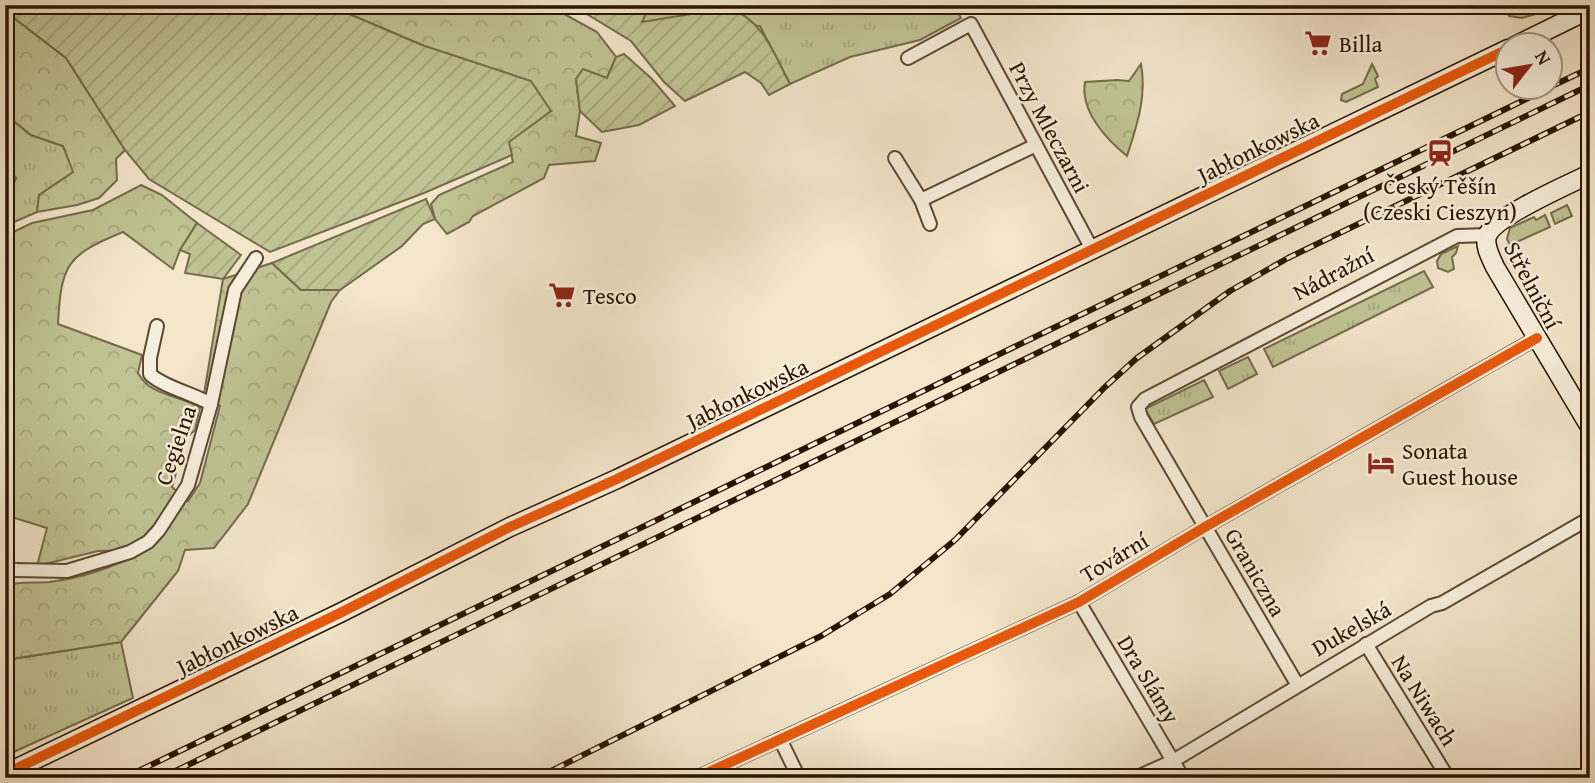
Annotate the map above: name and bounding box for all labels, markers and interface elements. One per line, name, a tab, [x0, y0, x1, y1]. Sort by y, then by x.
place label: Billa	[1339, 27, 1382, 60]
supermarket icon: Billa	[1303, 28, 1333, 58]
north arrow	[1494, 32, 1564, 102]
text: N	[1528, 45, 1559, 70]
street label: Przy Mleczarni	[1002, 55, 1098, 199]
street label: Jabłonkowska	[1189, 103, 1325, 192]
station icon: Český Těšín (Czeski Cieszyn)	[1425, 138, 1455, 168]
place label: Český Těšín (Czeski Cieszyn)	[1363, 169, 1517, 228]
street label: Střelniční	[1496, 235, 1570, 335]
street label: Nádražní	[1287, 238, 1380, 308]
place label: Tesco	[583, 279, 637, 312]
supermarket icon: Tesco	[547, 280, 577, 310]
street label: Jabłonkowska	[678, 349, 814, 438]
street label: Cegielna	[146, 401, 204, 489]
place label: Sonata Guest house	[1402, 434, 1518, 493]
hotel icon: Sonata Guest house	[1366, 448, 1396, 478]
street label: Graniczna	[1217, 522, 1295, 622]
street label: Tovární	[1074, 523, 1155, 590]
street label: Dukelská	[1305, 592, 1397, 664]
street label: Jabłonkowska	[168, 595, 304, 684]
street label: Dra Slámy	[1110, 629, 1189, 730]
street label: Na Niwach	[1384, 648, 1466, 752]

